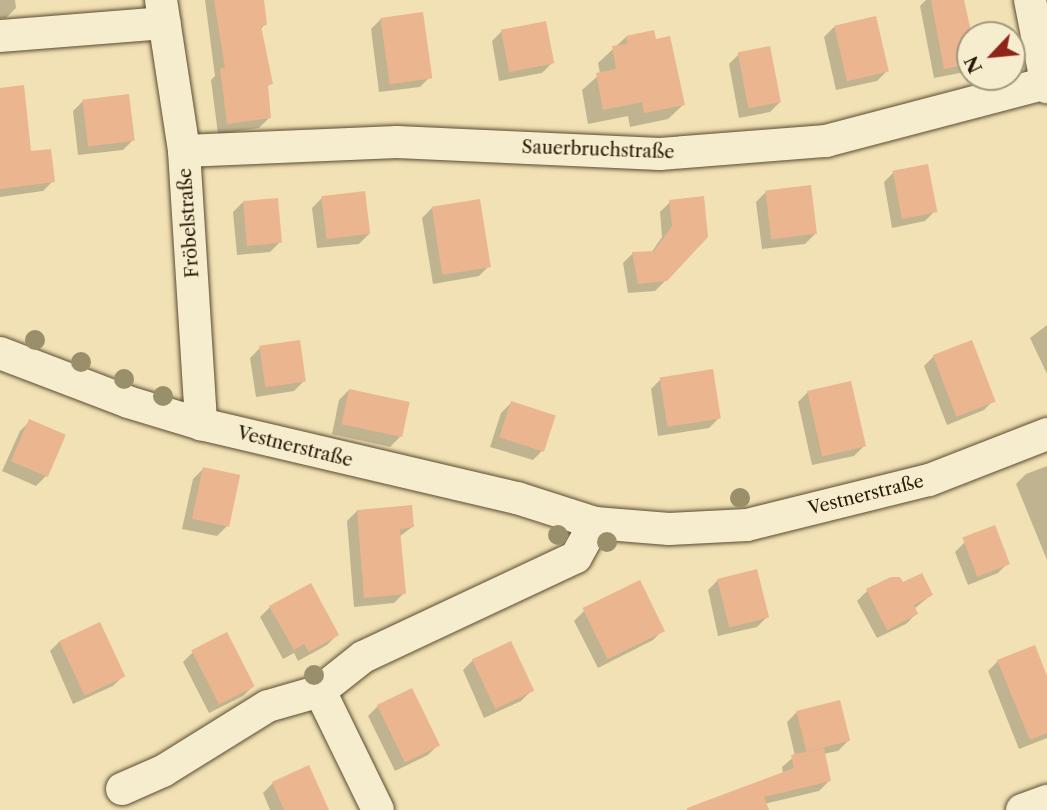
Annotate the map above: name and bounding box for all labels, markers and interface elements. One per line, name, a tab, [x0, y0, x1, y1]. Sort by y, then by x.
north arrow	[956, 21, 1026, 91]
text: N	[960, 52, 987, 77]
street label: Sauerbruchstraße	[521, 137, 675, 163]
street label: Fröbelstraße	[174, 167, 204, 279]
street label: Vestnerstraße	[235, 422, 355, 472]
street label: Vestnerstraße	[806, 470, 926, 520]

